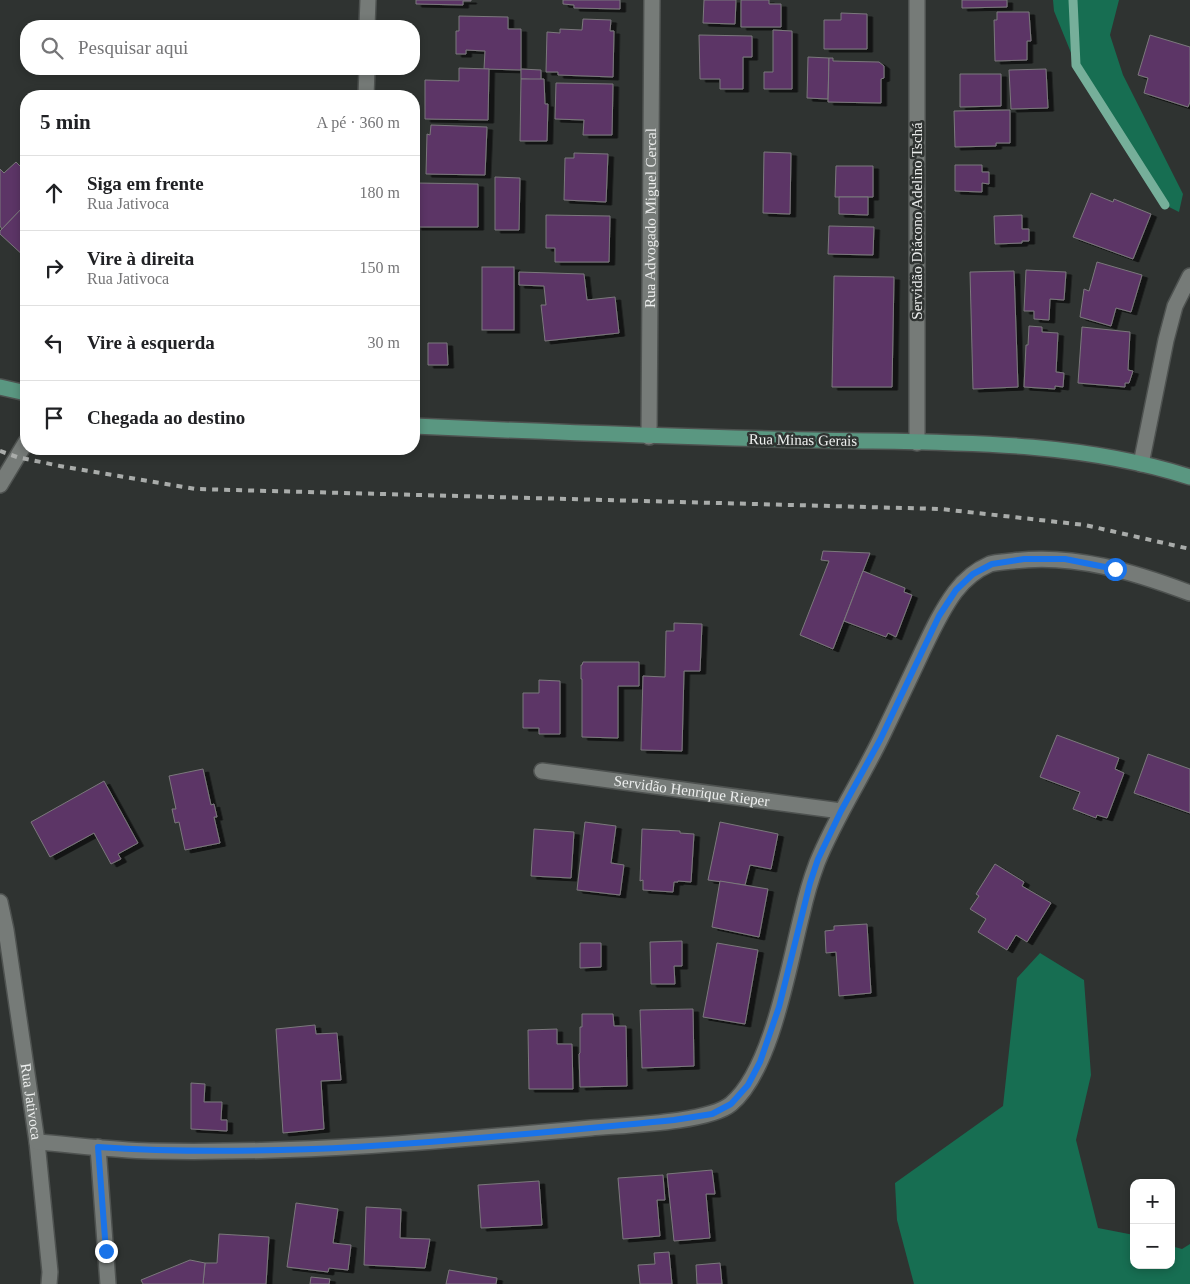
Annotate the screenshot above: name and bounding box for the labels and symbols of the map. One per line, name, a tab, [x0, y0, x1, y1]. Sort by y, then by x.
street label: Servidão Diácono Adelino Tschá	[909, 122, 925, 320]
street label: Rua Advogado Miguel Cercal	[642, 128, 659, 308]
street label: Rua Minas Gerais	[749, 431, 857, 449]
route start	[1104, 558, 1127, 581]
street label: Servidão Henrique Rieper	[613, 773, 770, 809]
street label: Rua Jativoca	[18, 1062, 45, 1141]
route end	[95, 1240, 118, 1263]

